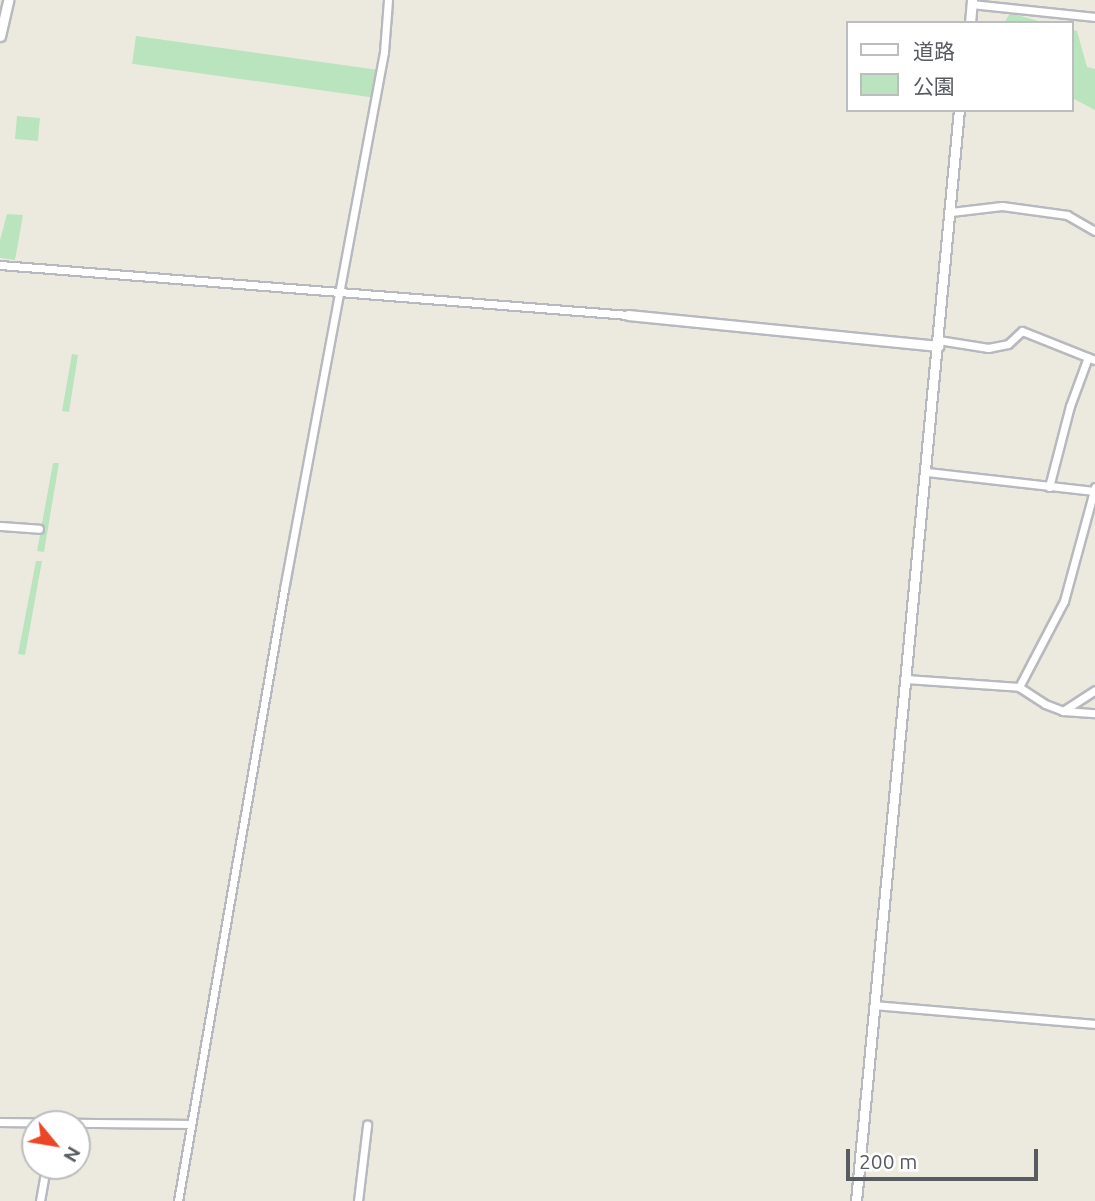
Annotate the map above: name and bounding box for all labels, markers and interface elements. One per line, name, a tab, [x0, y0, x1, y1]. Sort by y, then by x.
legend	[846, 21, 1074, 112]
text: 道路	[913, 39, 955, 63]
text: 公園	[913, 74, 955, 98]
north arrow	[21, 1110, 91, 1180]
scale bar	[850, 1134, 1042, 1178]
text: N	[59, 1143, 86, 1166]
text: 200 m	[859, 1149, 917, 1173]

